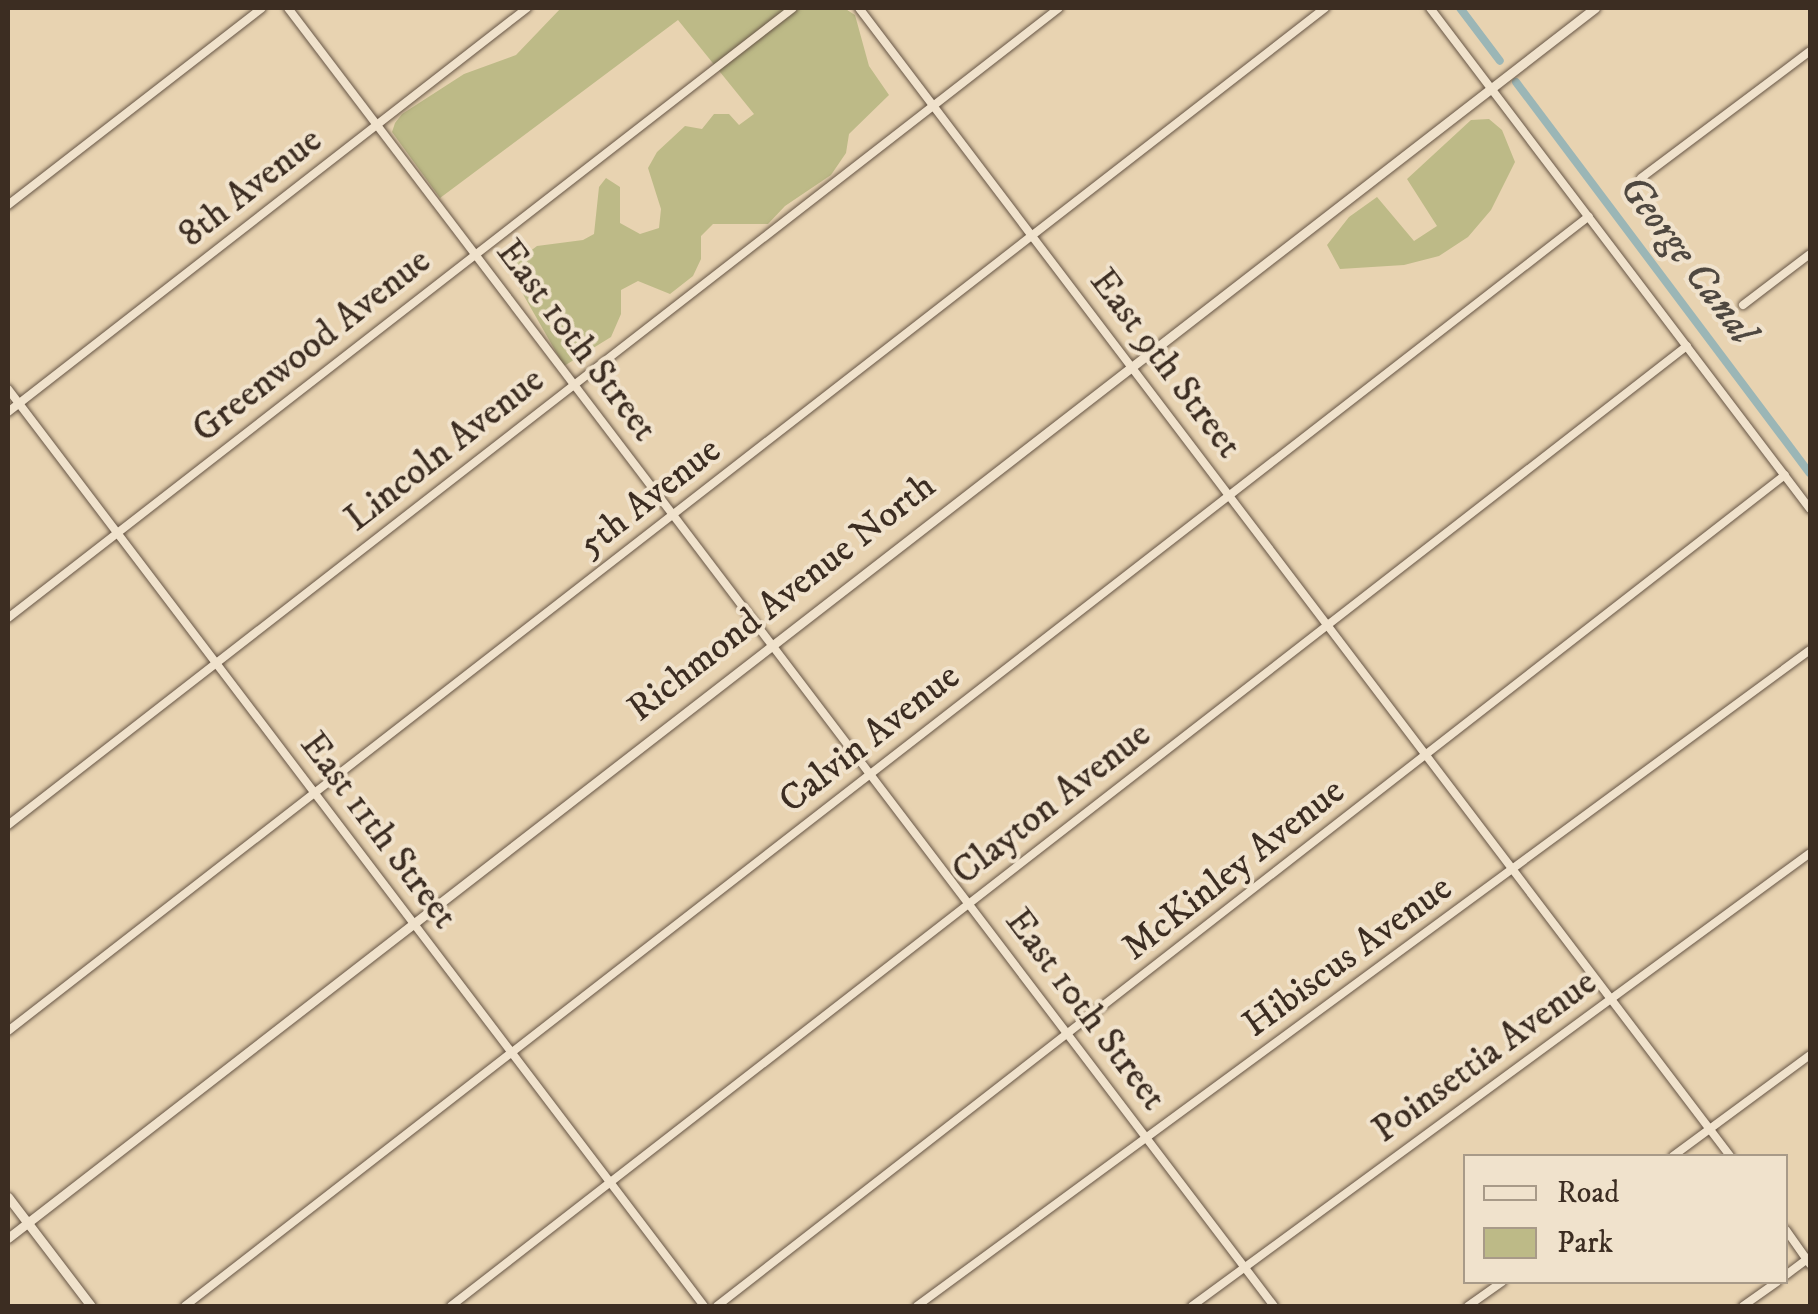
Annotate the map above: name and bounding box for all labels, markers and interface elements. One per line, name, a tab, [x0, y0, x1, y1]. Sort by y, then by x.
street label: 8th Avenue	[170, 118, 332, 258]
water label: George Canal	[1608, 166, 1766, 354]
street label: East 10th Street	[485, 231, 667, 451]
street label: Greenwood Avenue	[184, 239, 440, 453]
street label: East 9th Street	[1079, 260, 1251, 468]
street label: Lincoln Avenue	[336, 358, 554, 542]
street label: 5th Avenue	[569, 428, 731, 568]
street label: Richmond Avenue North	[619, 464, 945, 732]
street label: Calvin Avenue	[771, 654, 969, 824]
street label: Clayton Avenue	[944, 713, 1160, 895]
street label: East 11th Street	[289, 724, 467, 938]
street label: McKinley Avenue	[1114, 769, 1354, 971]
street label: Hibiscus Avenue	[1235, 866, 1461, 1048]
street label: East 10th Street	[994, 900, 1176, 1120]
street label: Poinsettia Avenue	[1364, 960, 1606, 1154]
legend	[1463, 1154, 1788, 1284]
text: Road	[1557, 1175, 1619, 1212]
text: Park	[1557, 1225, 1613, 1262]

